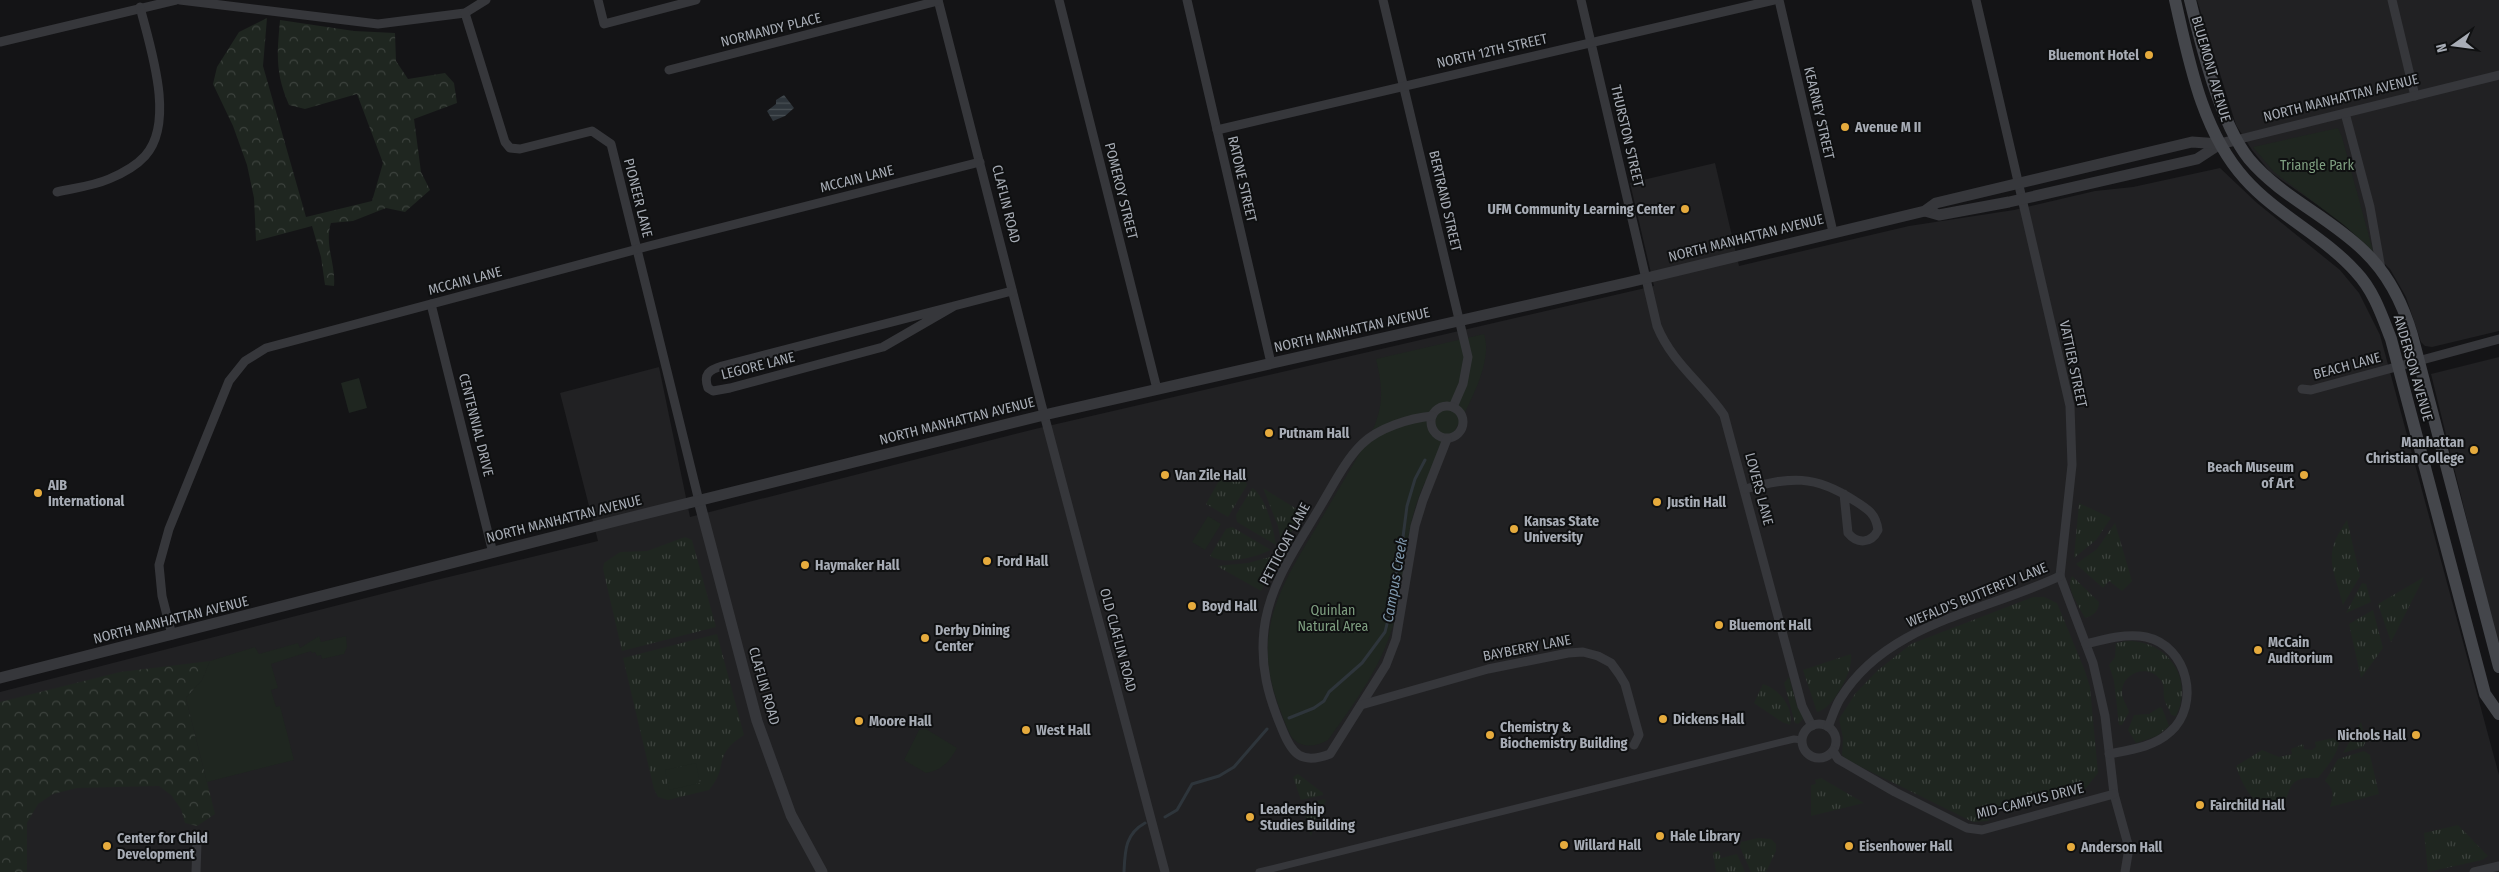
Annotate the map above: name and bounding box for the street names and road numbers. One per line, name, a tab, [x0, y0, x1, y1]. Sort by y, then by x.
street label: NORMANDY PLACE	[719, 9, 824, 51]
street label: BLUEMONT AVENUE	[2188, 14, 2234, 124]
street label: NORTH 12TH STREET	[1435, 30, 1549, 72]
street label: KEARNEY STREET	[1800, 65, 1838, 161]
street label: NORTH MANHATTAN AVENUE	[2262, 70, 2421, 126]
street label: THURSTON STREET	[1607, 83, 1647, 189]
street label: RATONE STREET	[1224, 134, 1260, 224]
street label: POMEROY STREET	[1101, 141, 1141, 242]
street label: BERTRAND STREET	[1425, 149, 1465, 254]
street label: PIONEER LANE	[620, 157, 656, 240]
street label: MCCAIN LANE	[818, 162, 896, 196]
street label: CLAFLIN ROAD	[988, 163, 1024, 245]
street label: NORTH MANHATTAN AVENUE	[1667, 210, 1826, 266]
street label: MCCAIN LANE	[426, 263, 504, 299]
street label: NORTH MANHATTAN AVENUE	[1272, 304, 1432, 356]
street label: ANDERSON AVENUE	[2390, 313, 2436, 424]
street label: VATTIER STREET	[2056, 319, 2091, 409]
street label: LEGORE LANE	[719, 349, 797, 383]
street label: BEACH LANE	[2311, 349, 2383, 383]
street label: CENTENNIAL DRIVE	[455, 372, 497, 479]
street label: NORTH MANHATTAN AVENUE	[878, 393, 1037, 449]
street label: LOVERS LANE	[1741, 451, 1777, 528]
street label: NORTH MANHATTAN AVENUE	[485, 491, 644, 547]
street label: PETTICOAT LANE	[1256, 499, 1314, 588]
street label: WEFALD'S BUTTERFLY LANE	[1904, 559, 2050, 631]
street label: OLD CLAFLIN ROAD	[1096, 586, 1140, 694]
street label: NORTH MANHATTAN AVENUE	[92, 592, 251, 648]
street label: BAYBERRY LANE	[1482, 631, 1573, 665]
street label: CLAFLIN ROAD	[745, 645, 783, 727]
street label: MID-CAMPUS DRIVE	[1974, 779, 2086, 823]

